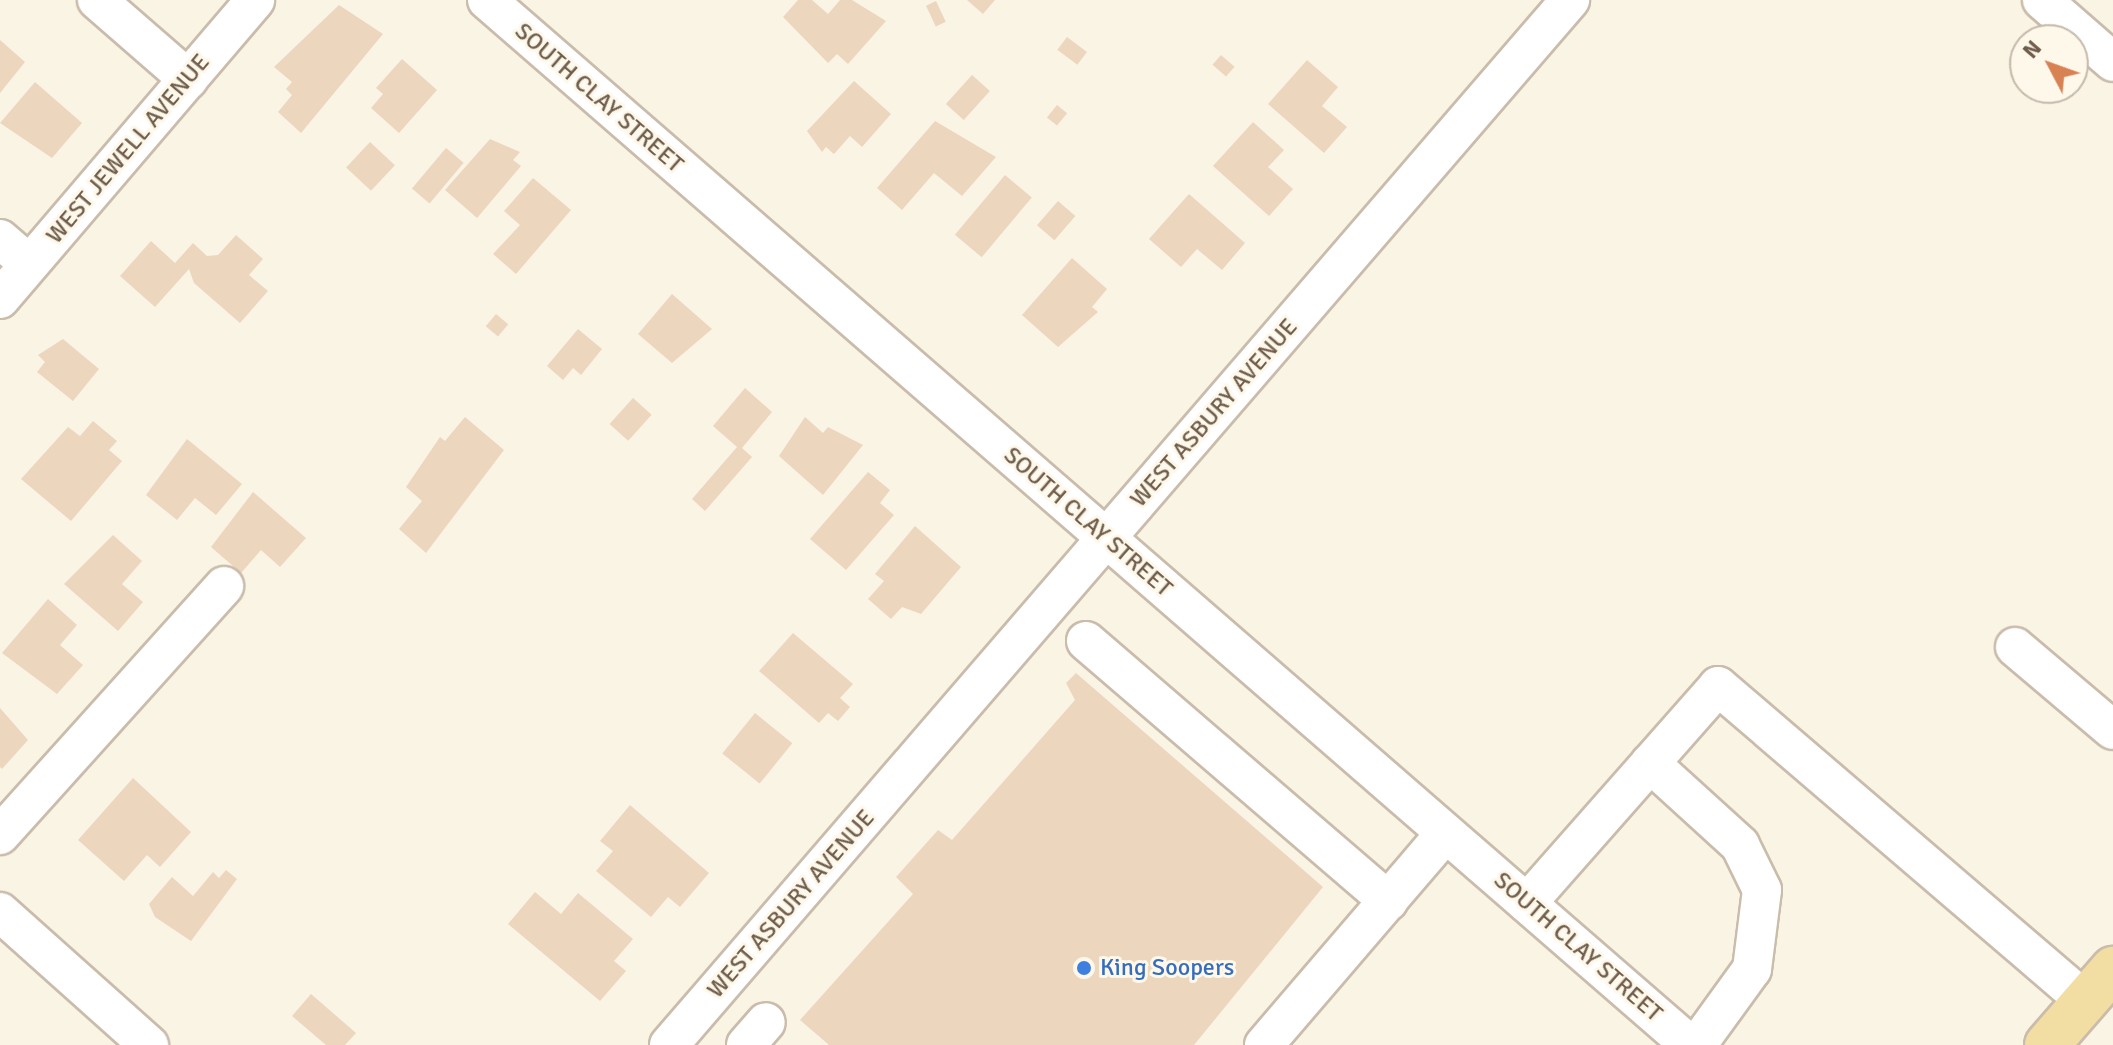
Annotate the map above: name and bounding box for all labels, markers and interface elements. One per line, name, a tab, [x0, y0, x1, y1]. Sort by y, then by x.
street label: SOUTH CLAY STREET	[509, 17, 689, 179]
north arrow	[2009, 24, 2089, 104]
text: N	[2017, 35, 2047, 64]
street label: WEST JEWELL AVENUE	[40, 48, 216, 250]
street label: WEST ASBURY AVENUE	[1124, 313, 1304, 513]
street label: SOUTH CLAY STREET	[998, 441, 1178, 603]
street label: WEST ASBURY AVENUE	[701, 804, 881, 1004]
street label: SOUTH CLAY STREET	[1488, 866, 1668, 1028]
place label: King Soopers	[1100, 954, 1234, 982]
marker: King Soopers	[1075, 959, 1093, 977]

